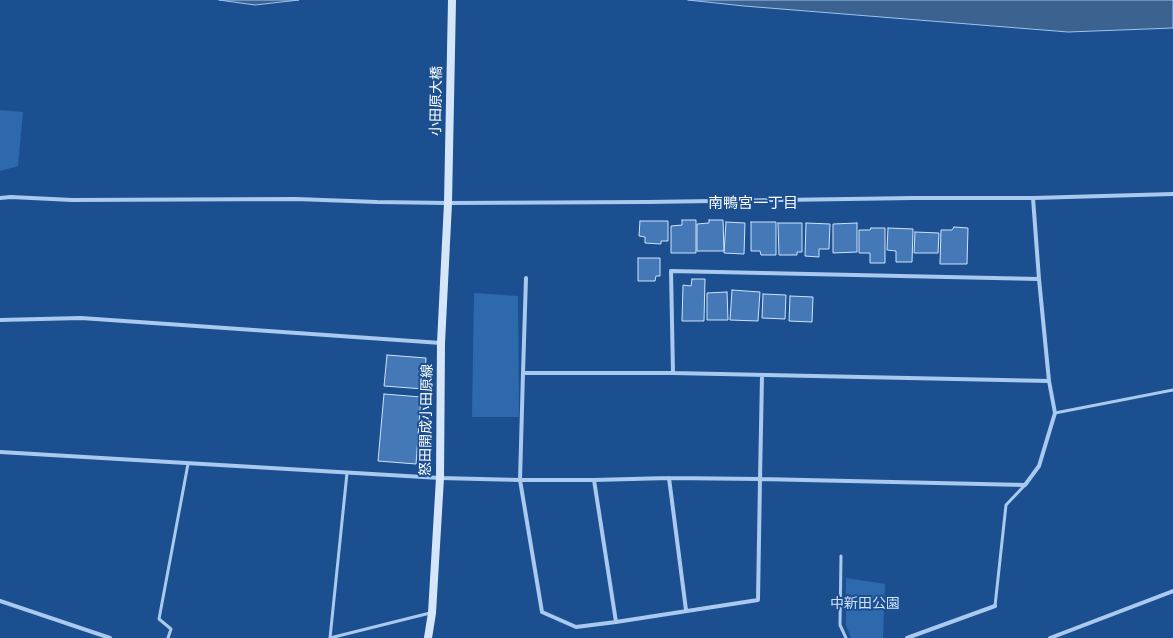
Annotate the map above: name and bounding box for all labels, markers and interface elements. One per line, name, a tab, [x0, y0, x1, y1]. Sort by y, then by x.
street label: 小田原大橋	[428, 66, 446, 136]
district label: 南鴨宮一丁目	[708, 195, 798, 213]
street label: 怒田開成小田原線	[418, 364, 436, 476]
park label: 中新田公園	[830, 596, 900, 612]

